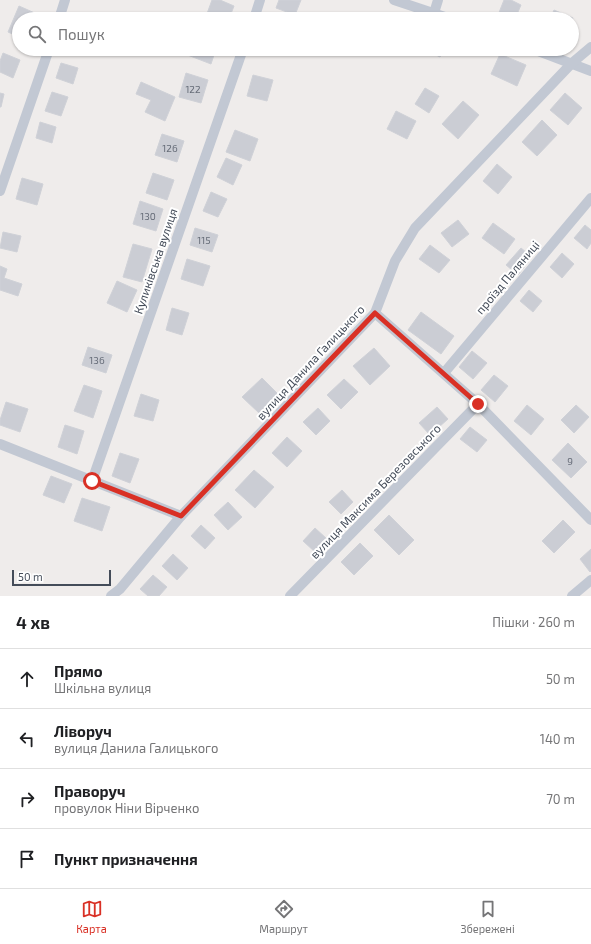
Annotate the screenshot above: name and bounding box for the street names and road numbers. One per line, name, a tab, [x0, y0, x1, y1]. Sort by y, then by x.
street label: Куликівська вулиця	[130, 206, 181, 316]
street label: проїзд Паляниці	[472, 237, 542, 317]
street label: вулиця Данила Галицького	[253, 302, 368, 423]
street label: вулиця Максима Березовського	[307, 421, 444, 562]

